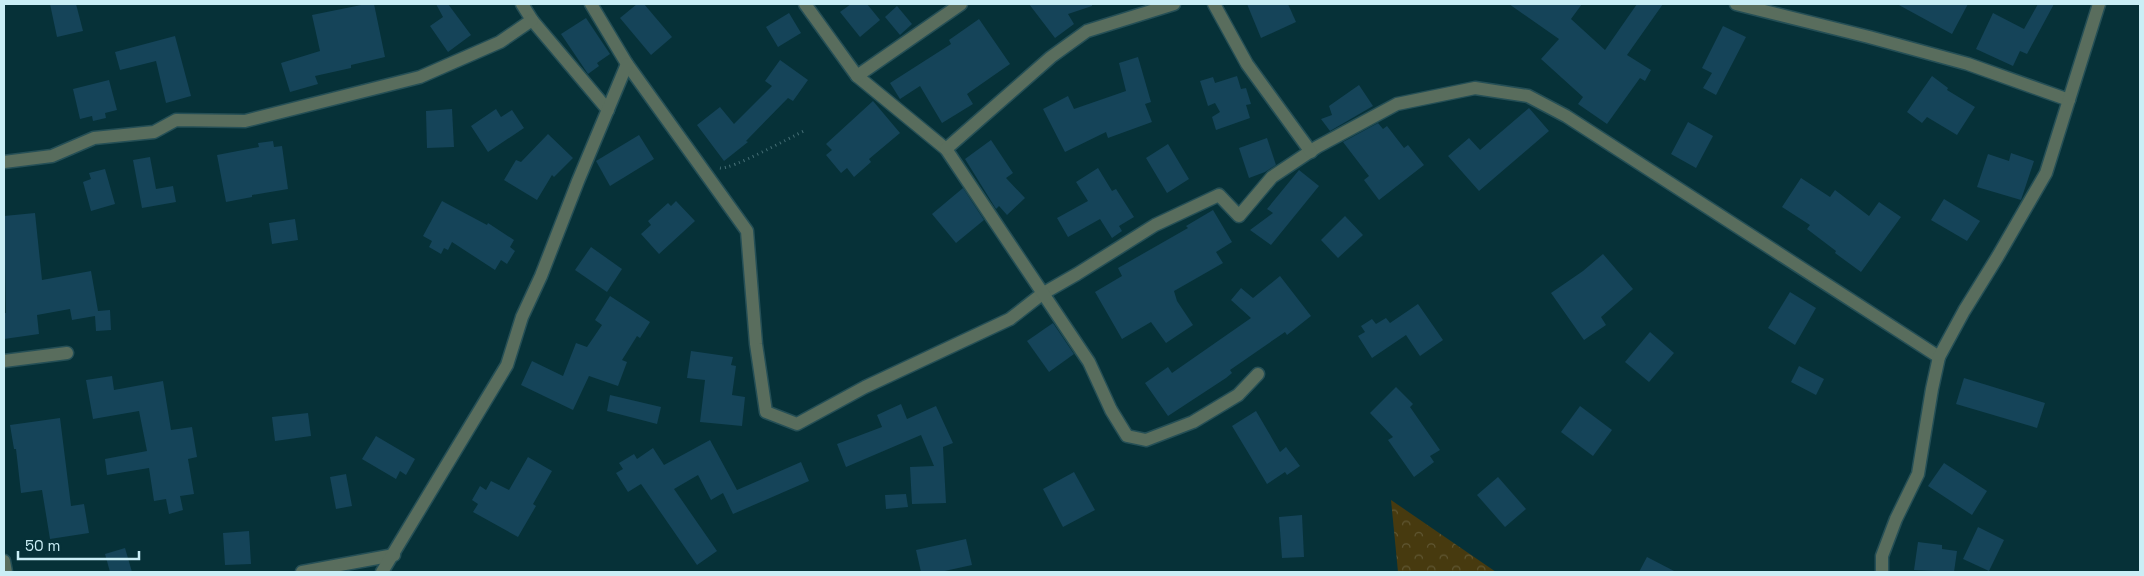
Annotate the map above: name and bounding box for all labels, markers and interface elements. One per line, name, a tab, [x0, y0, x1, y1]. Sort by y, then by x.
scale bar	[18, 528, 139, 560]
text: 50 m	[25, 536, 60, 555]

